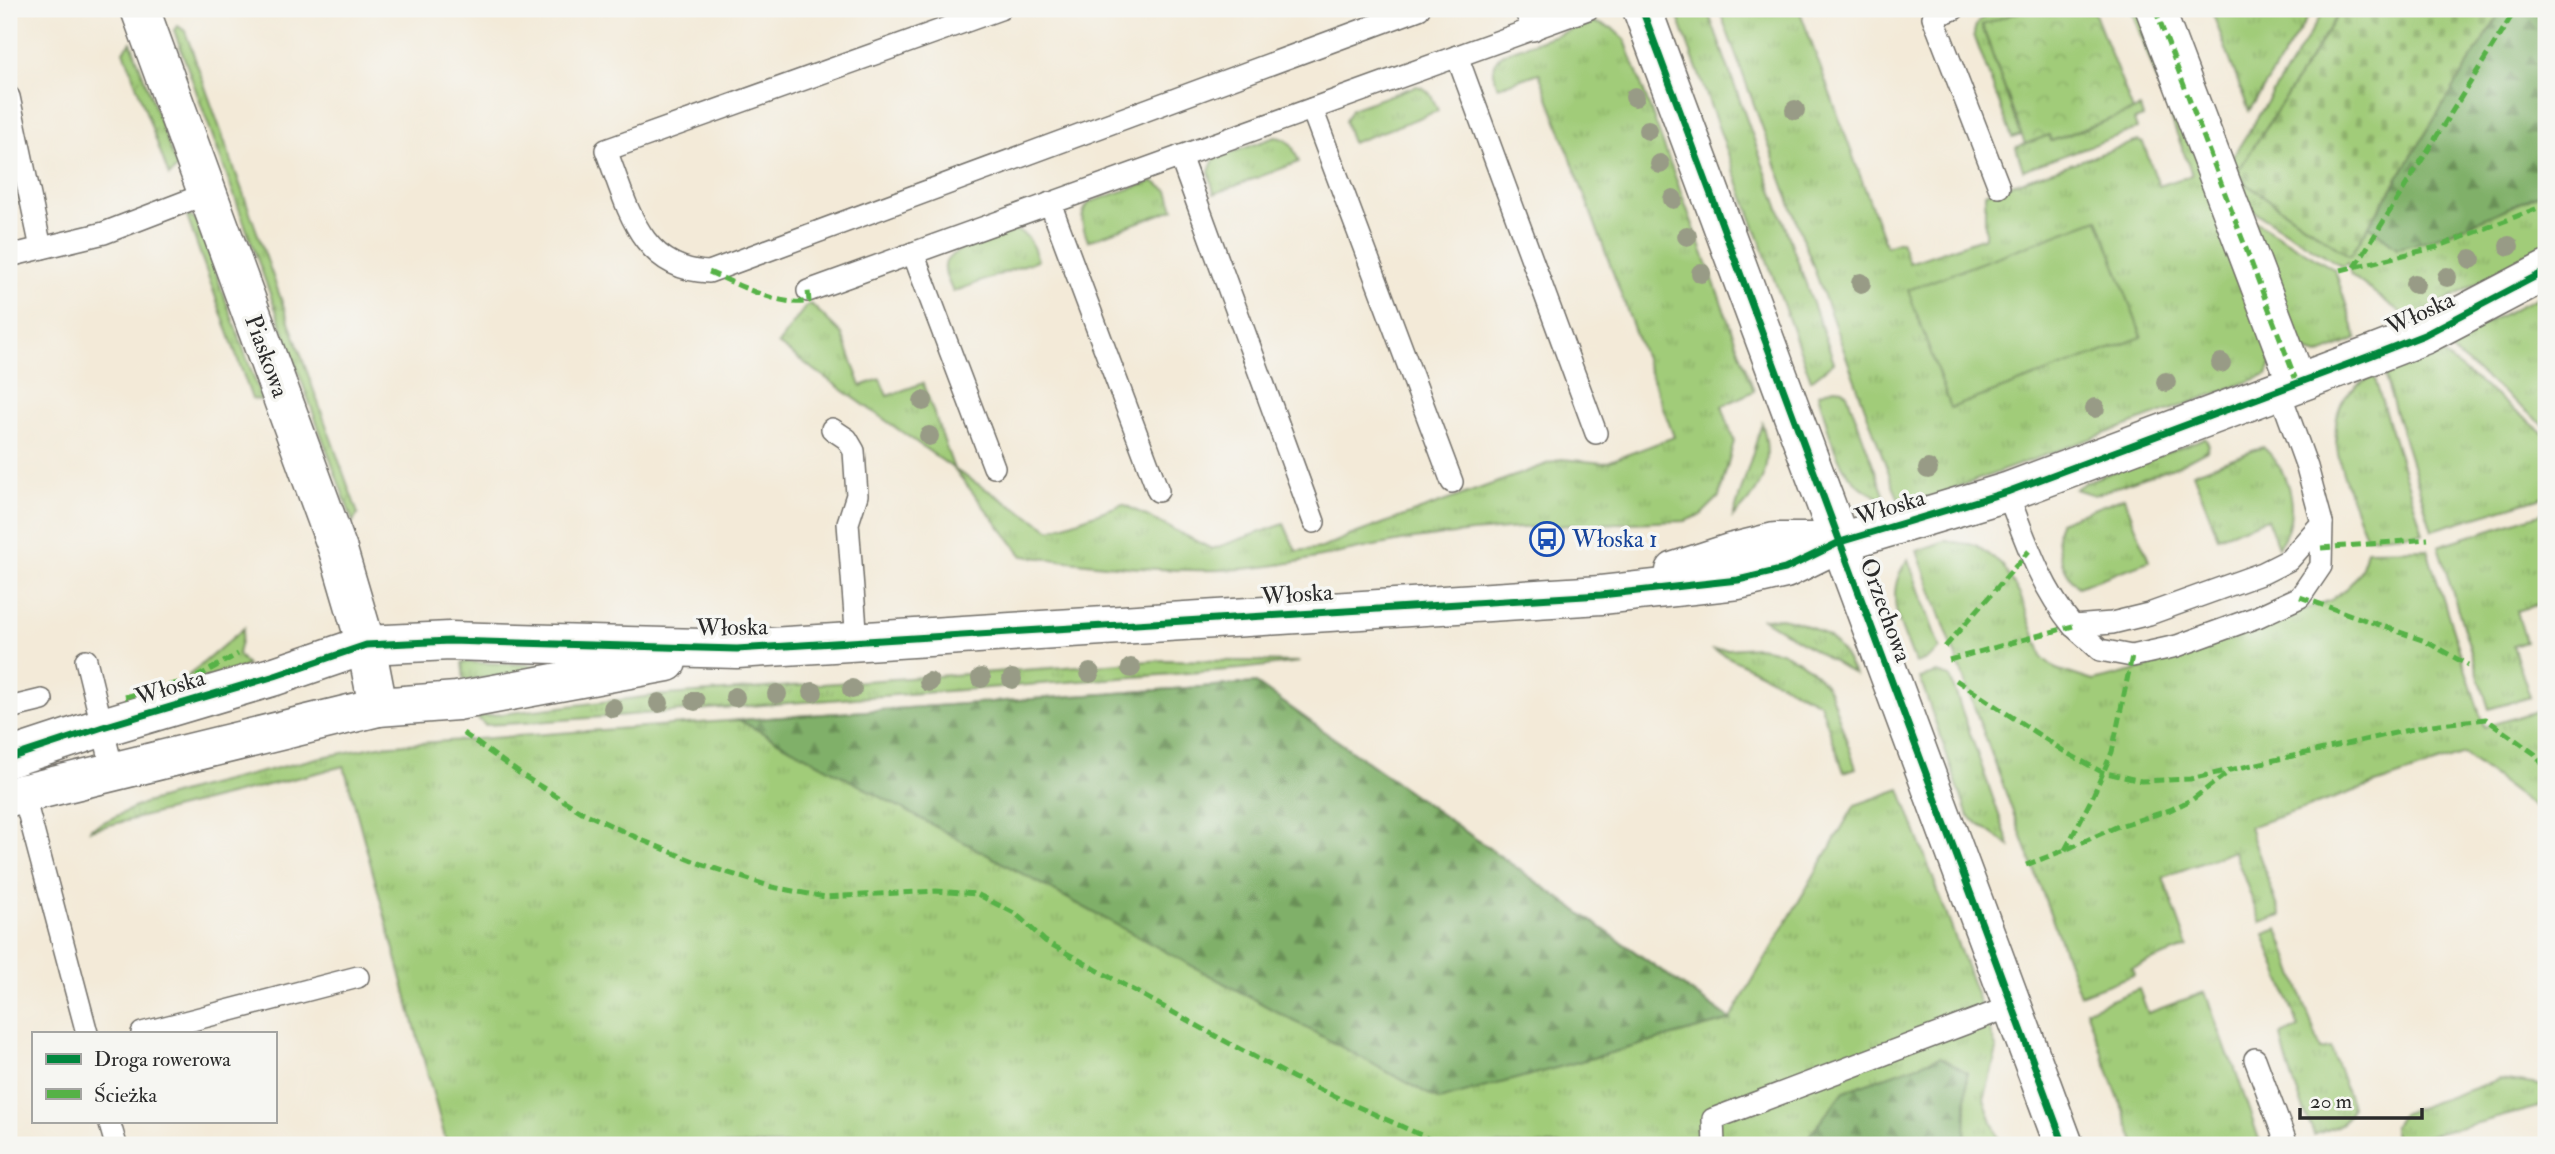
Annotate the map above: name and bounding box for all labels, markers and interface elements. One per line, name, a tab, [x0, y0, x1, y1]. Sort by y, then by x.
street label: Włoska	[2380, 284, 2460, 343]
street label: Piaskowa	[237, 311, 296, 403]
street label: Włoska	[1850, 482, 1930, 533]
bus stop icon: Włoska 1	[1528, 520, 1566, 558]
place label: Włoska 1	[1571, 524, 1658, 555]
street label: Orzechowa	[1852, 554, 1919, 667]
street label: Włoska	[1259, 576, 1335, 613]
street label: Włoska	[695, 611, 769, 644]
street label: Włoska	[130, 662, 210, 713]
legend	[32, 1032, 276, 1122]
text: Droga rowerowa	[94, 1046, 231, 1073]
scale bar	[2300, 1077, 2422, 1121]
text: Ścieżka	[94, 1082, 157, 1109]
text: 20 m	[2310, 1088, 2352, 1115]

